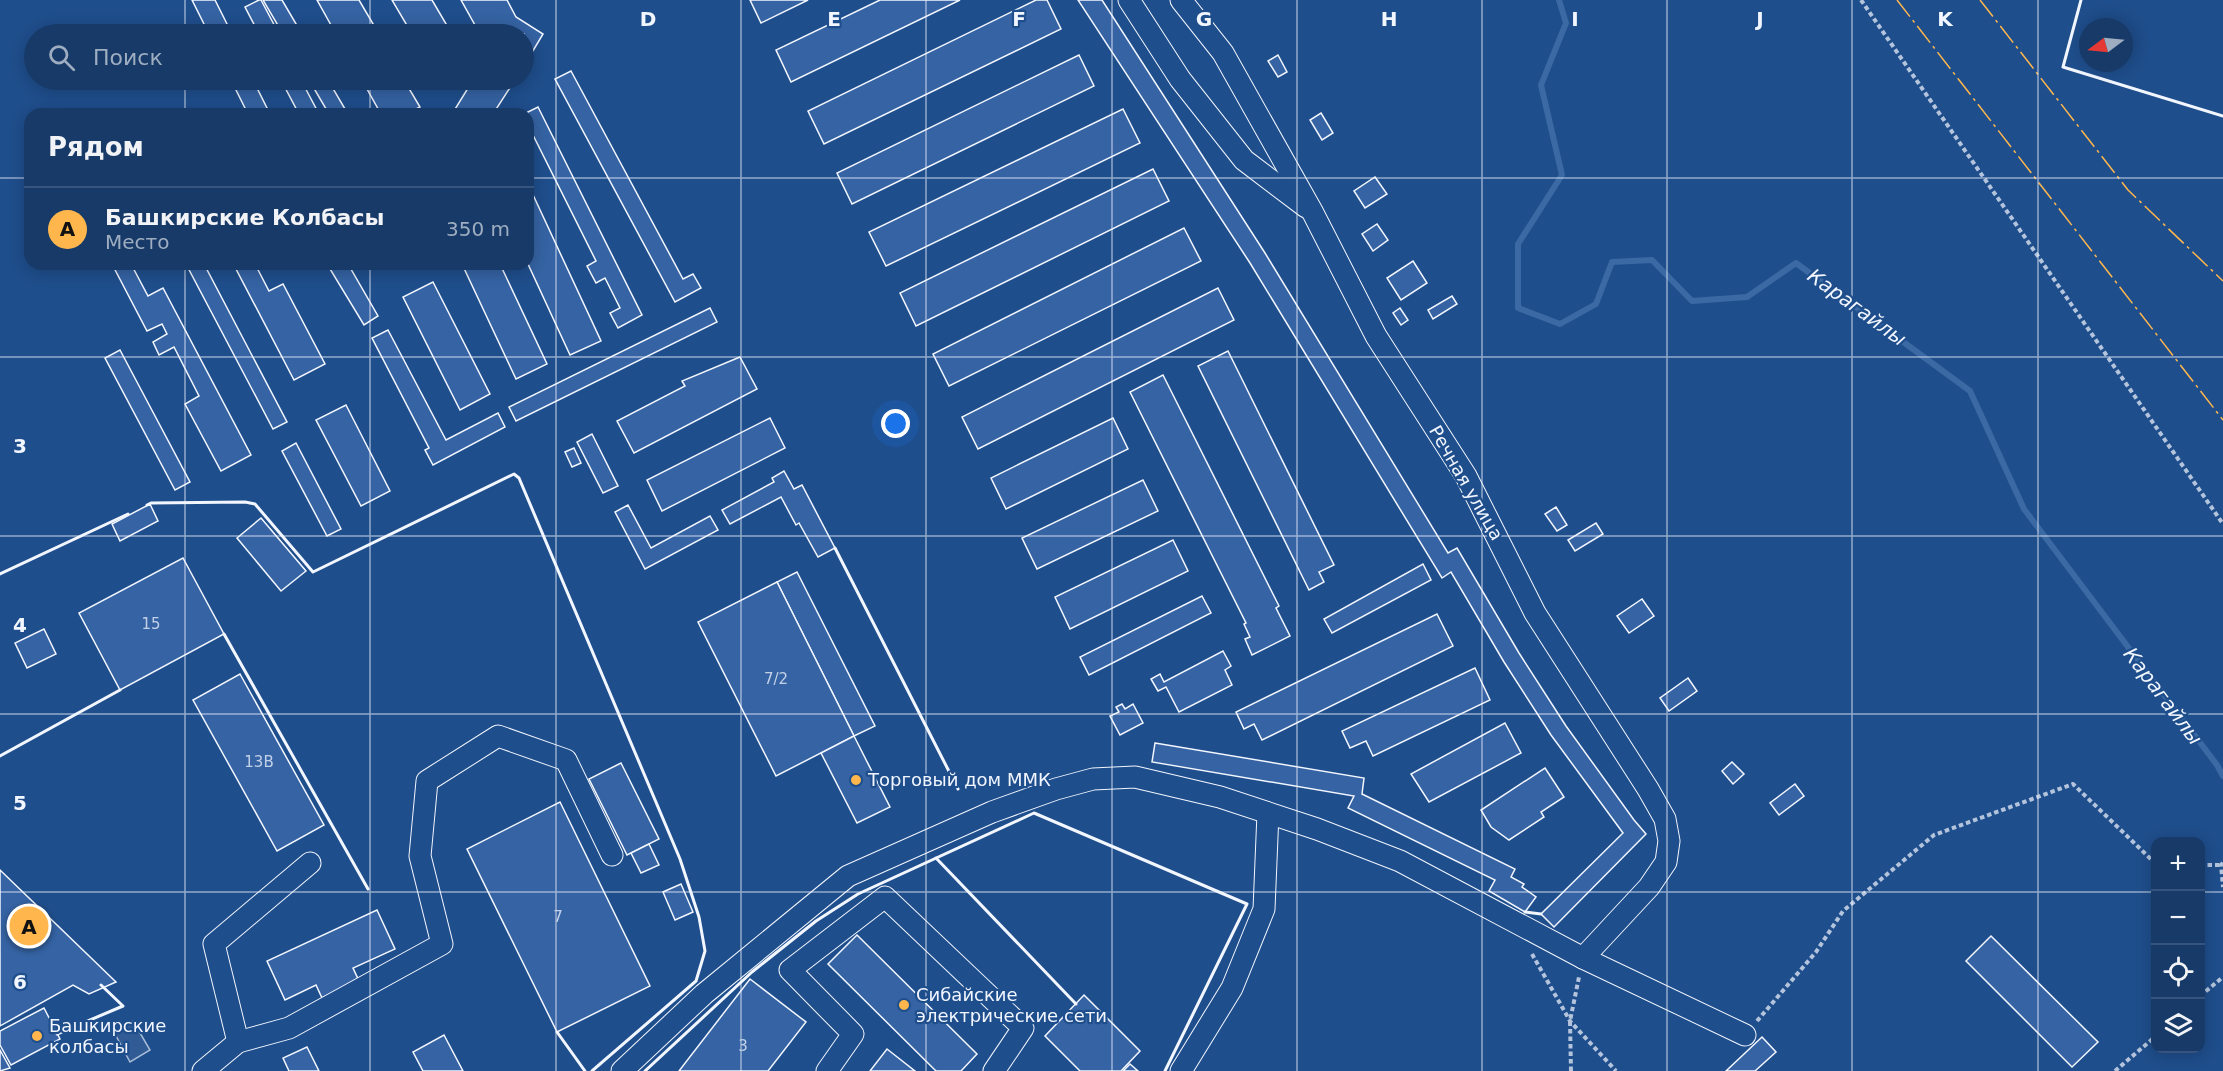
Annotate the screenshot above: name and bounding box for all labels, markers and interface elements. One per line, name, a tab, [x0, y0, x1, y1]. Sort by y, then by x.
text: D	[640, 7, 656, 31]
text: E	[827, 7, 841, 31]
text: F	[1012, 7, 1026, 31]
text: G	[1196, 7, 1212, 31]
text: H	[1381, 7, 1397, 31]
text: I	[1571, 7, 1579, 31]
text: J	[1754, 7, 1764, 31]
text: K	[1937, 7, 1954, 31]
north arrow	[2079, 18, 2133, 72]
search box	[24, 24, 534, 90]
icon: search	[45, 41, 78, 74]
text: Поиск	[93, 45, 163, 70]
text: Рядом	[48, 132, 144, 162]
text: Башкирские Колбасы	[105, 205, 384, 230]
text: A	[60, 217, 75, 241]
text: 350 m	[446, 217, 510, 241]
text: Место	[105, 230, 169, 254]
water label: Карагайлы	[1803, 263, 1911, 351]
your location	[881, 409, 910, 438]
street label: Речная улица	[1425, 422, 1508, 544]
text: 3	[13, 434, 27, 458]
text: 4	[13, 613, 27, 637]
house number: 15	[141, 615, 161, 633]
water label: Карагайлы	[2119, 643, 2207, 749]
house number: 7/2	[764, 670, 788, 688]
house number: 13В	[244, 753, 274, 771]
place label: Торговый дом ММК	[867, 769, 1051, 790]
marker: Торговый дом ММК	[849, 773, 863, 787]
text: 5	[13, 791, 27, 815]
map controls	[2151, 837, 2205, 1053]
button: +	[2151, 837, 2205, 891]
button: −	[2151, 891, 2205, 945]
pin: A	[9, 904, 48, 948]
house number: 7	[553, 908, 563, 926]
button: locate	[2151, 945, 2205, 999]
text: 6	[13, 970, 27, 994]
place label: Сибайские электрические сети	[916, 984, 1107, 1026]
marker: Сибайские электрические сети	[897, 998, 911, 1012]
button: layers	[2151, 999, 2205, 1053]
place label: Башкирские колбасы	[49, 1015, 166, 1057]
marker: Башкирские колбасы	[30, 1029, 44, 1043]
house number: 3	[738, 1037, 748, 1055]

